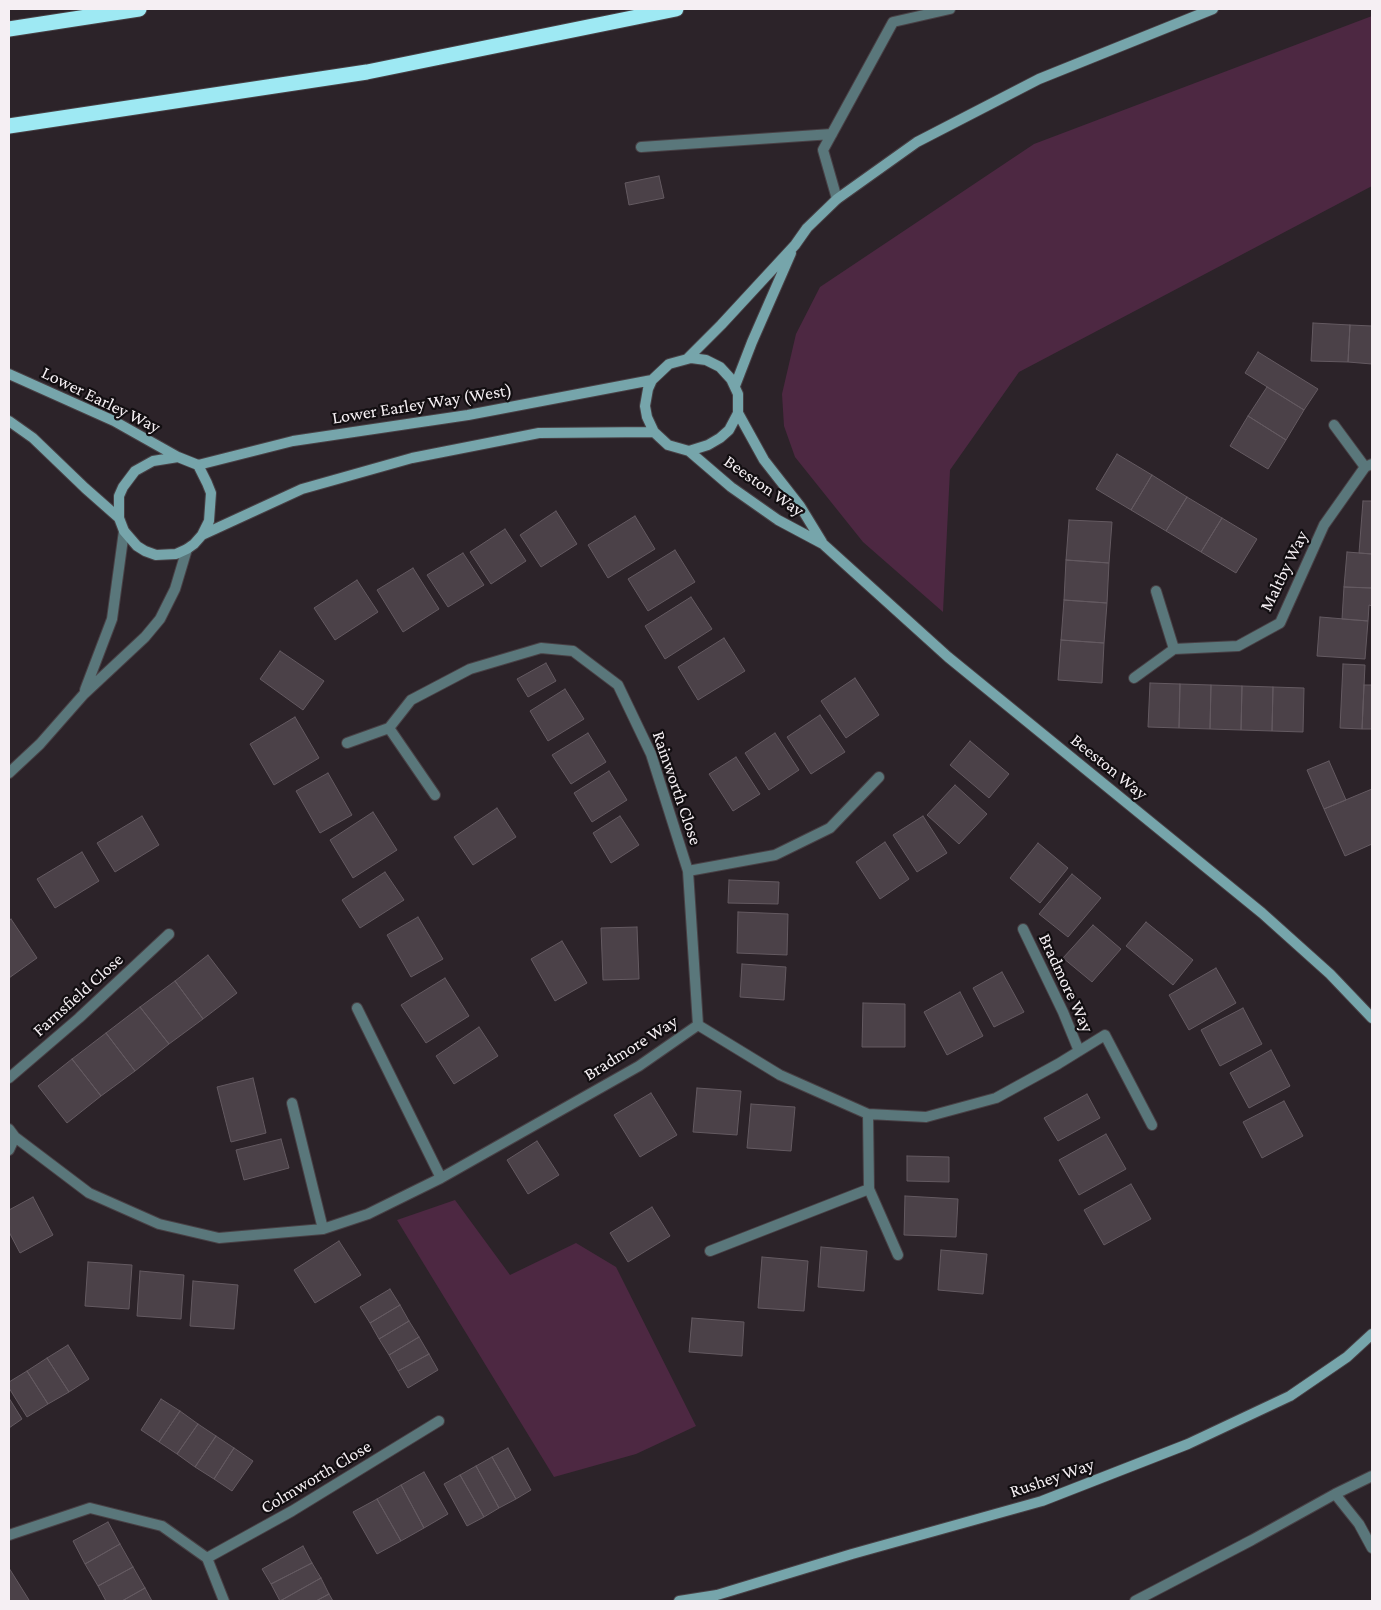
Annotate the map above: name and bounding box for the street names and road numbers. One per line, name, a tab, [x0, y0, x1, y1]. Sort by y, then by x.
street label: Lower Earley Way	[38, 362, 164, 438]
street label: Lower Earley Way (West)	[330, 379, 514, 429]
street label: Beeston Way	[720, 451, 808, 521]
street label: Maltby Way	[1255, 527, 1313, 615]
street label: Rainworth Close	[647, 728, 707, 848]
street label: Beeston Way	[1066, 729, 1152, 805]
street label: Bradmore Way	[1034, 930, 1098, 1036]
street label: Farnsfield Close	[28, 949, 128, 1041]
street label: Bradmore Way	[580, 1011, 682, 1085]
street label: Colmworth Close	[257, 1435, 375, 1519]
street label: Rushey Way	[1007, 1453, 1097, 1503]

